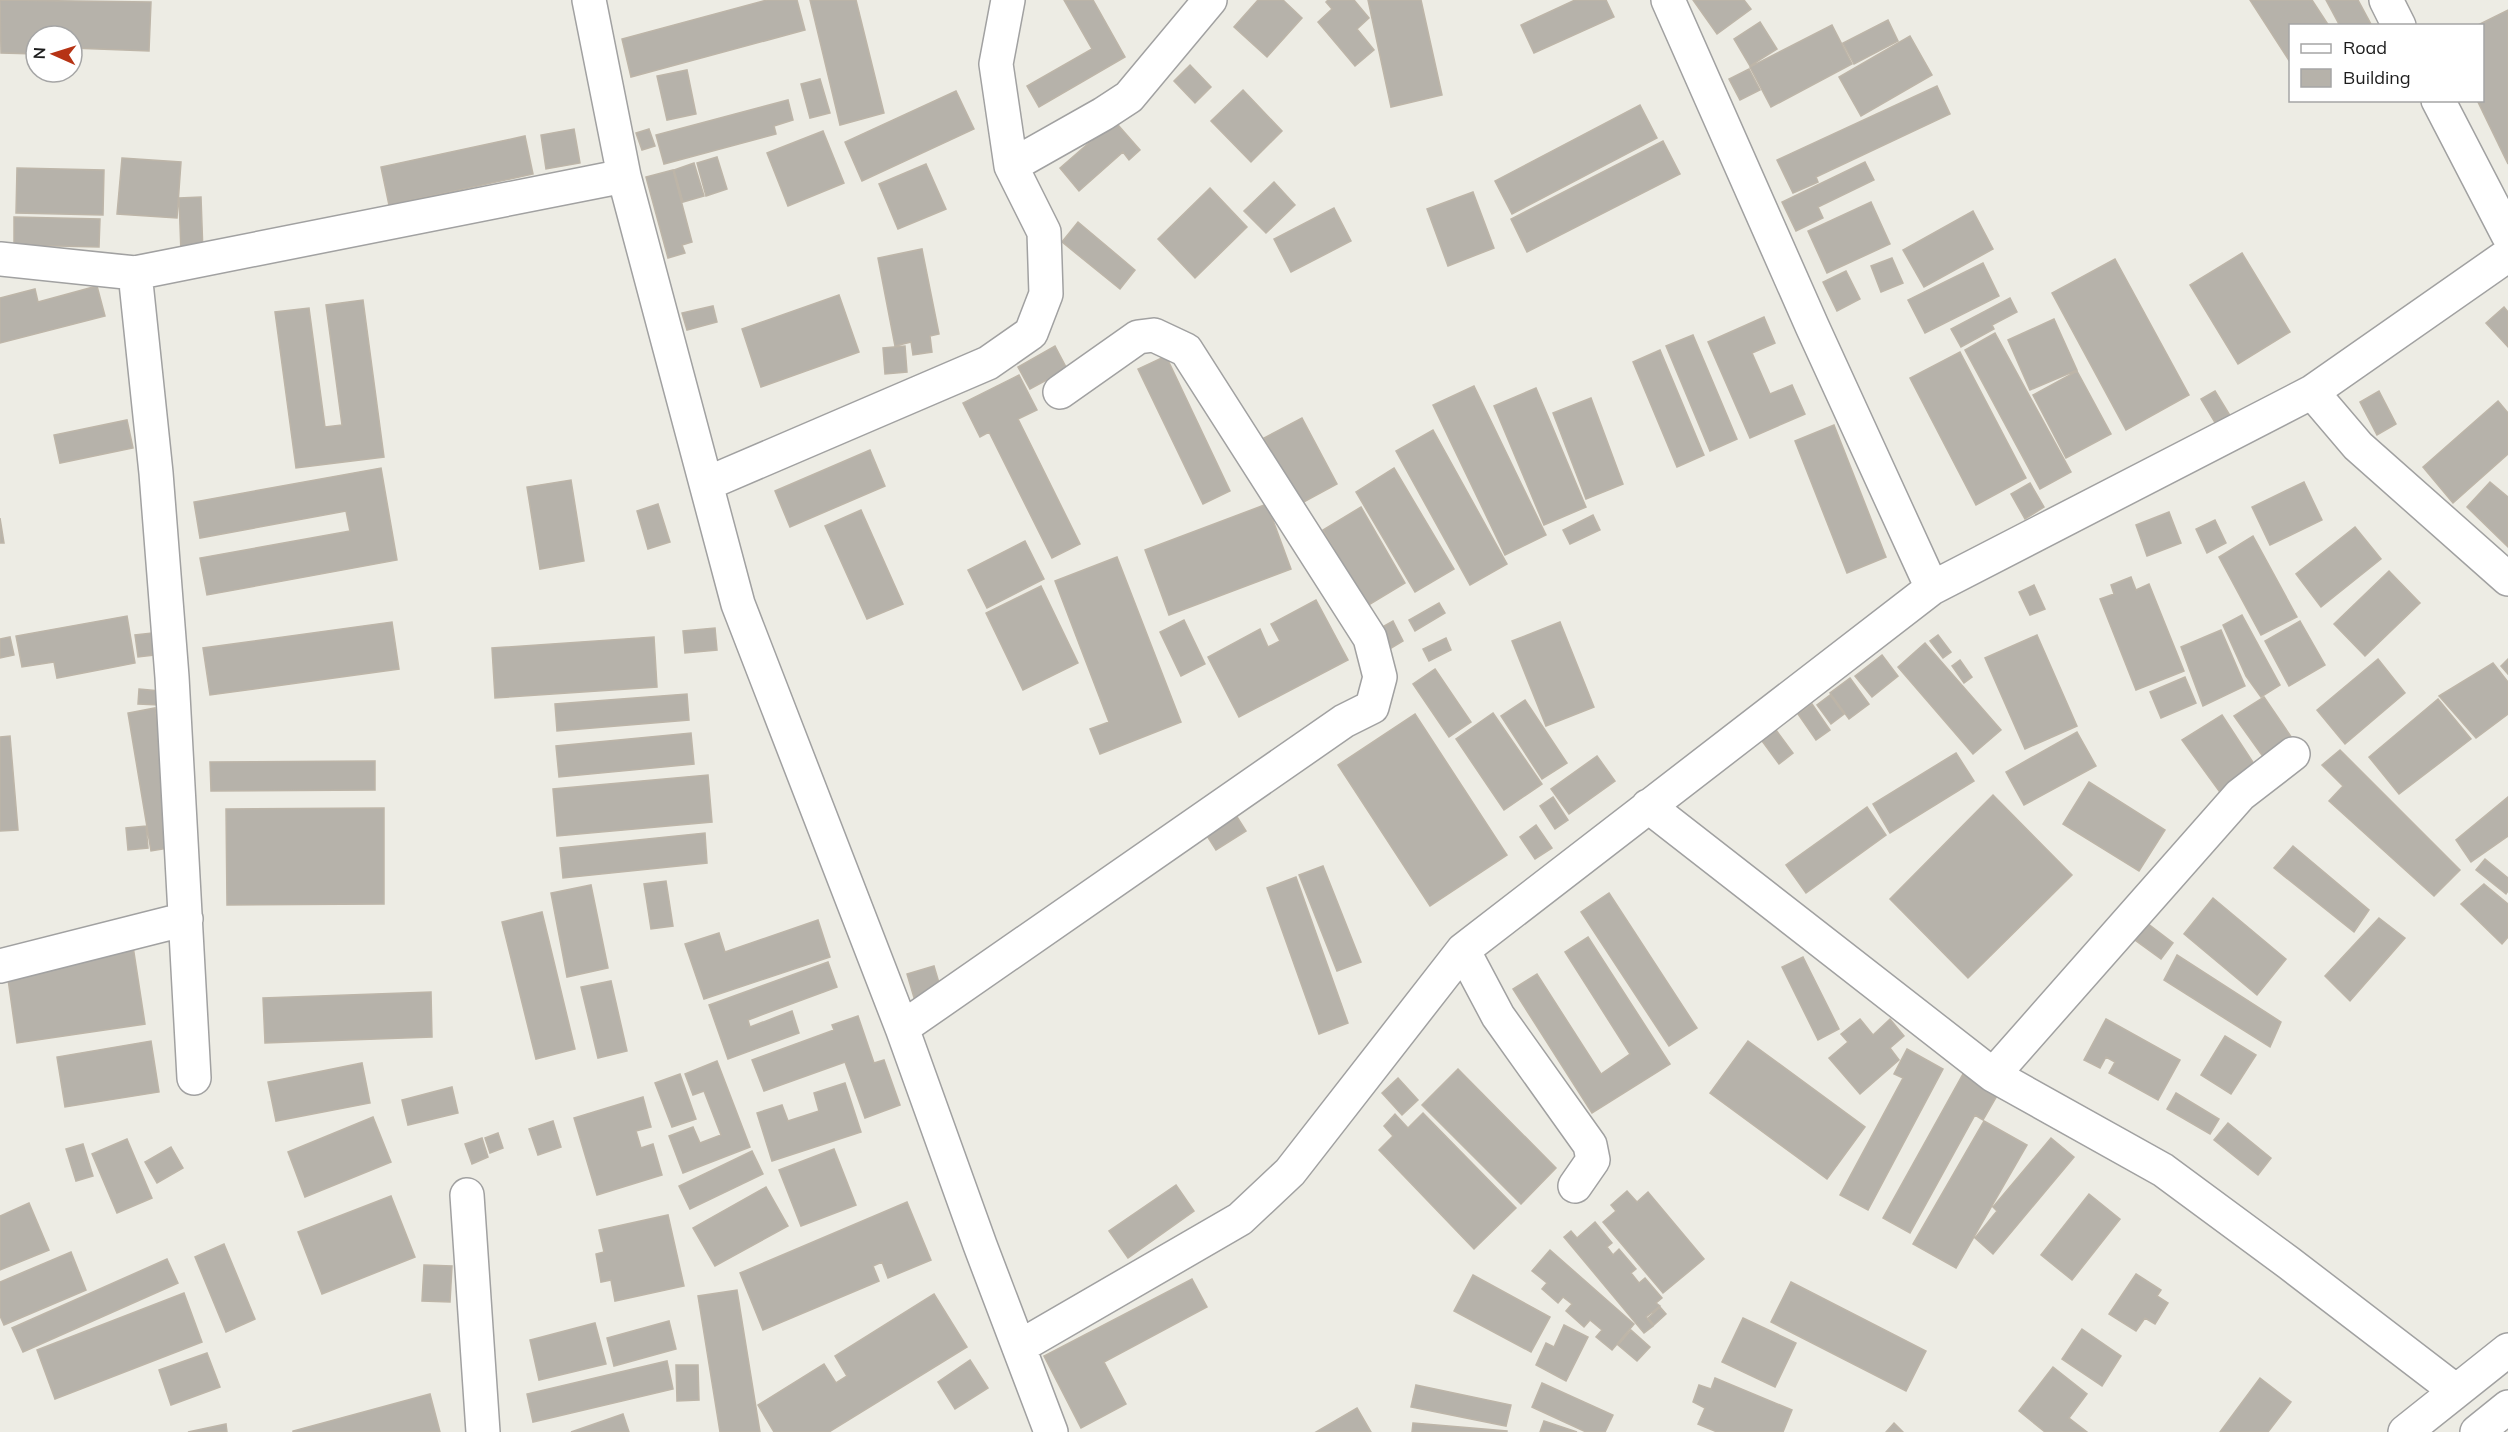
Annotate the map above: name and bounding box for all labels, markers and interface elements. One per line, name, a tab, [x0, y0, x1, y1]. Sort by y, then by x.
north arrow	[24, 24, 84, 84]
legend	[2289, 24, 2484, 102]
text: Road	[2343, 36, 2387, 59]
text: N	[29, 47, 49, 60]
text: Building	[2343, 66, 2411, 89]

